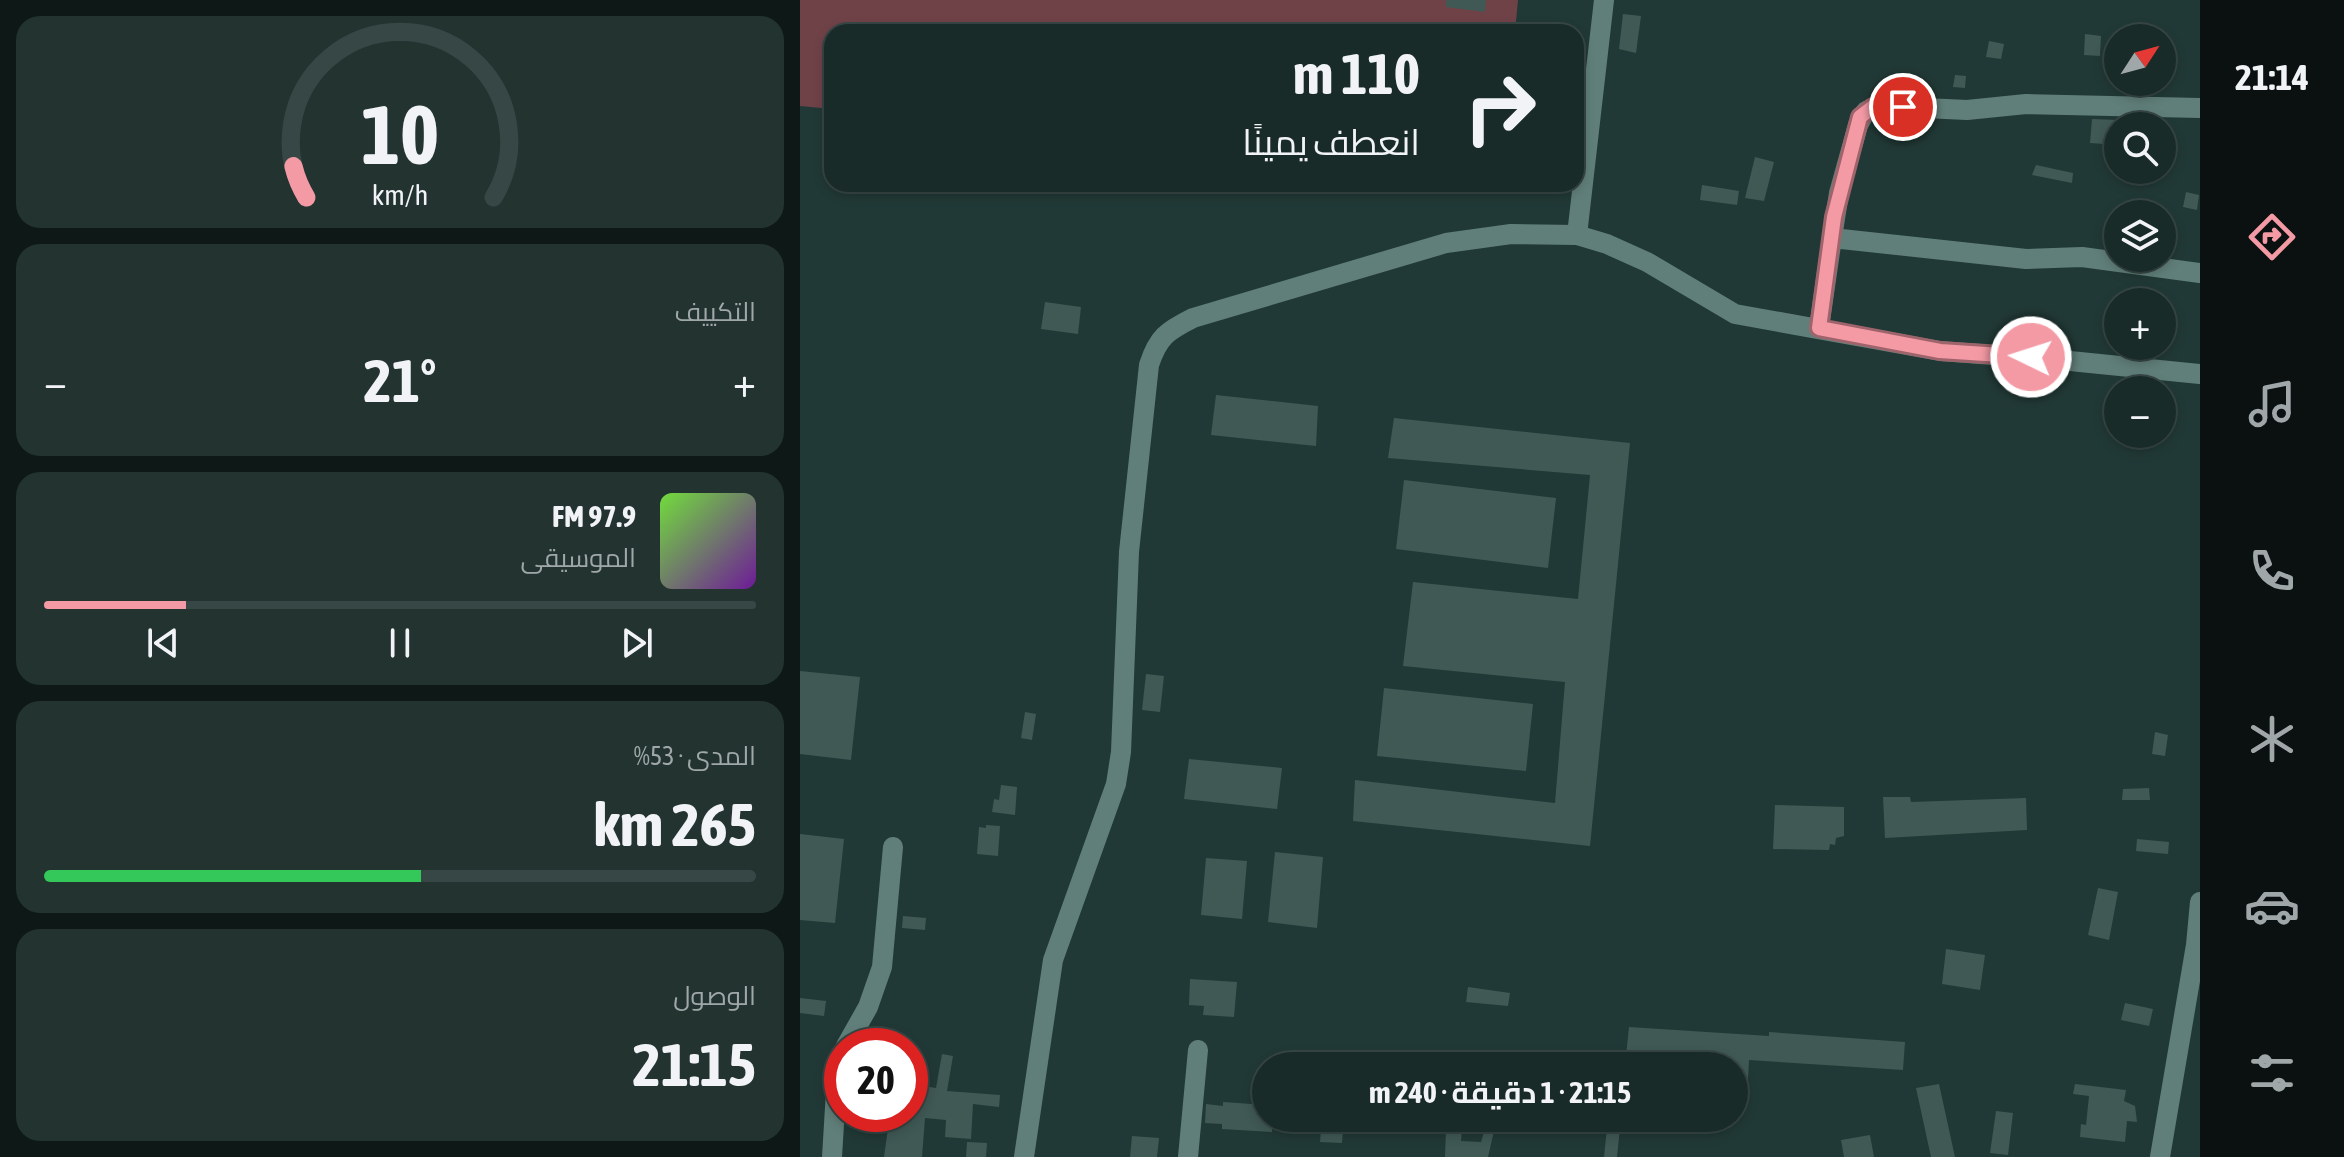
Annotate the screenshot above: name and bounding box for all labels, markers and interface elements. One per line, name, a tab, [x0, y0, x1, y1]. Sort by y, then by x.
north arrow	[2104, 24, 2176, 96]
map controls	[2104, 24, 2176, 448]
text: 110 m	[1293, 42, 1420, 106]
icon: right	[1448, 56, 1552, 160]
text: 21:14	[2235, 56, 2309, 98]
pin	[1869, 73, 1937, 141]
icon: arrive	[1881, 85, 1925, 129]
text: 10	[361, 86, 439, 182]
button: search	[2104, 112, 2176, 184]
text: انعطف يمينًا	[1242, 121, 1420, 163]
text: km/h	[372, 178, 428, 211]
button: layers	[2104, 200, 2176, 272]
icon: directions	[2244, 209, 2300, 265]
button: +	[2104, 288, 2176, 360]
text: التكييف	[674, 297, 756, 327]
position arrow	[1989, 315, 2073, 399]
text: 21°	[364, 346, 436, 415]
text: −	[44, 356, 67, 406]
text: +	[733, 356, 756, 406]
button: −	[2104, 376, 2176, 448]
icon: music	[2244, 376, 2300, 432]
text: 97.9 FM	[552, 499, 636, 533]
text: الموسيقى	[521, 543, 636, 573]
icon: phone	[2244, 543, 2300, 599]
icon: previous	[141, 621, 185, 665]
icon: pause	[378, 621, 422, 665]
icon: next	[615, 621, 659, 665]
icon: climate	[2244, 711, 2300, 767]
text: المدى · 53%	[634, 741, 756, 771]
text: 265 km	[594, 790, 756, 859]
icon: car	[2244, 878, 2300, 934]
text: الوصول	[673, 981, 756, 1011]
speed limit sign: 20	[824, 1028, 928, 1132]
text: 21:15	[633, 1030, 756, 1099]
icon: filters	[2244, 1045, 2300, 1101]
text: 21:15 · 1 دقيقة · 240 m	[1369, 1075, 1631, 1109]

